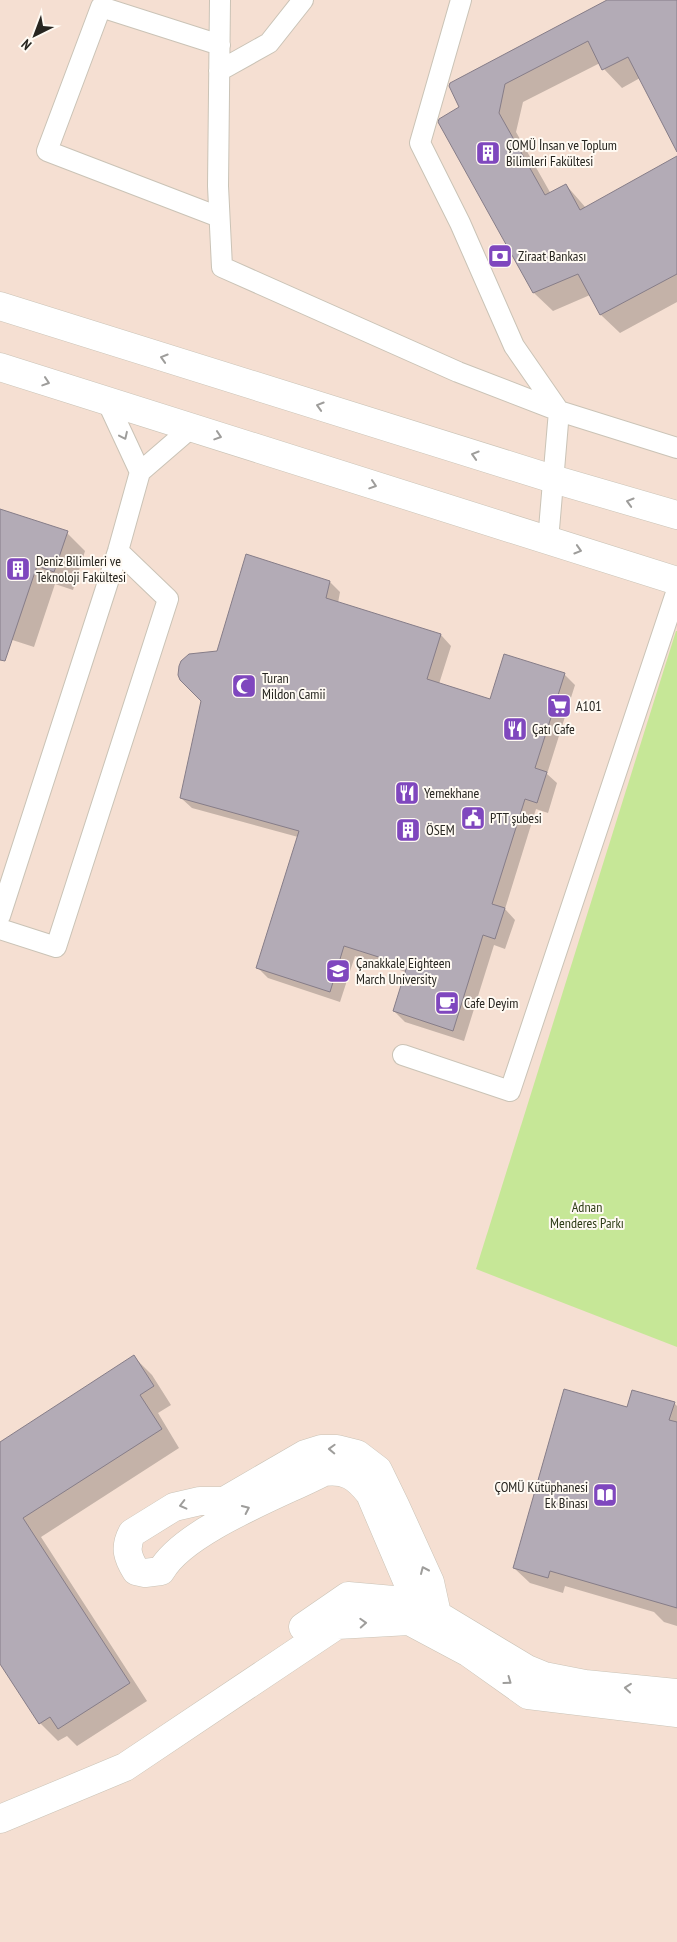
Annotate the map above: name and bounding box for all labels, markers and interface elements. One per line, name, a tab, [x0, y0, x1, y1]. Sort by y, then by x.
north arrow	[10, 10, 60, 60]
text: N	[17, 35, 35, 54]
place label: ÇOMÜ İnsan ve Toplum Bilimleri Fakültesi	[506, 136, 617, 170]
building icon: ÇOMÜ İnsan ve Toplum Bilimleri Fakültesi	[475, 140, 501, 166]
bank icon: Ziraat Bankası	[487, 243, 513, 269]
place label: Ziraat Bankası	[518, 247, 586, 265]
one-way arrow	[161, 353, 169, 363]
one-way arrow	[42, 376, 50, 386]
one-way arrow	[316, 402, 324, 412]
one-way arrow	[118, 431, 128, 440]
one-way arrow	[213, 431, 222, 441]
one-way arrow	[471, 450, 479, 460]
one-way arrow	[368, 480, 377, 490]
one-way arrow	[627, 497, 635, 507]
one-way arrow	[573, 545, 582, 555]
place label: Deniz Bilimleri ve Teknoloji Fakültesi	[36, 552, 126, 586]
building icon: Deniz Bilimleri ve Teknoloji Fakültesi	[5, 556, 31, 582]
place label: Turan Mildon Camii	[262, 669, 325, 703]
mosque icon: Turan Mildon Camii	[231, 673, 257, 699]
supermarket icon: A101	[546, 693, 572, 719]
place label: A101	[576, 697, 602, 715]
restaurant icon: Çatı Cafe	[502, 716, 528, 742]
place label: Çatı Cafe	[532, 720, 575, 738]
restaurant icon: Yemekhane	[394, 780, 420, 806]
place label: Yemekhane	[424, 784, 479, 802]
public building icon: PTT şubesi	[460, 805, 486, 831]
place label: PTT şubesi	[490, 809, 542, 827]
building icon: ÖSEM	[395, 817, 421, 843]
place label: ÖSEM	[426, 821, 455, 839]
place label: Çanakkale Eighteen March University	[356, 954, 451, 988]
school or university icon: Çanakkale Eighteen March University	[325, 958, 351, 984]
cafe icon: Cafe Deyim	[434, 990, 460, 1016]
place label: Cafe Deyim	[464, 994, 518, 1012]
park label: Adnan Menderes Parkı	[550, 1198, 624, 1232]
one-way arrow	[327, 1444, 335, 1455]
place label: ÇOMÜ Kütüphanesi Ek Binası	[495, 1478, 588, 1512]
library icon: ÇOMÜ Kütüphanesi Ek Binası	[592, 1482, 618, 1508]
one-way arrow	[179, 1499, 188, 1510]
one-way arrow	[241, 1505, 250, 1516]
one-way arrow	[420, 1566, 431, 1575]
one-way arrow	[359, 1618, 367, 1629]
one-way arrow	[502, 1675, 512, 1684]
one-way arrow	[624, 1683, 632, 1694]

